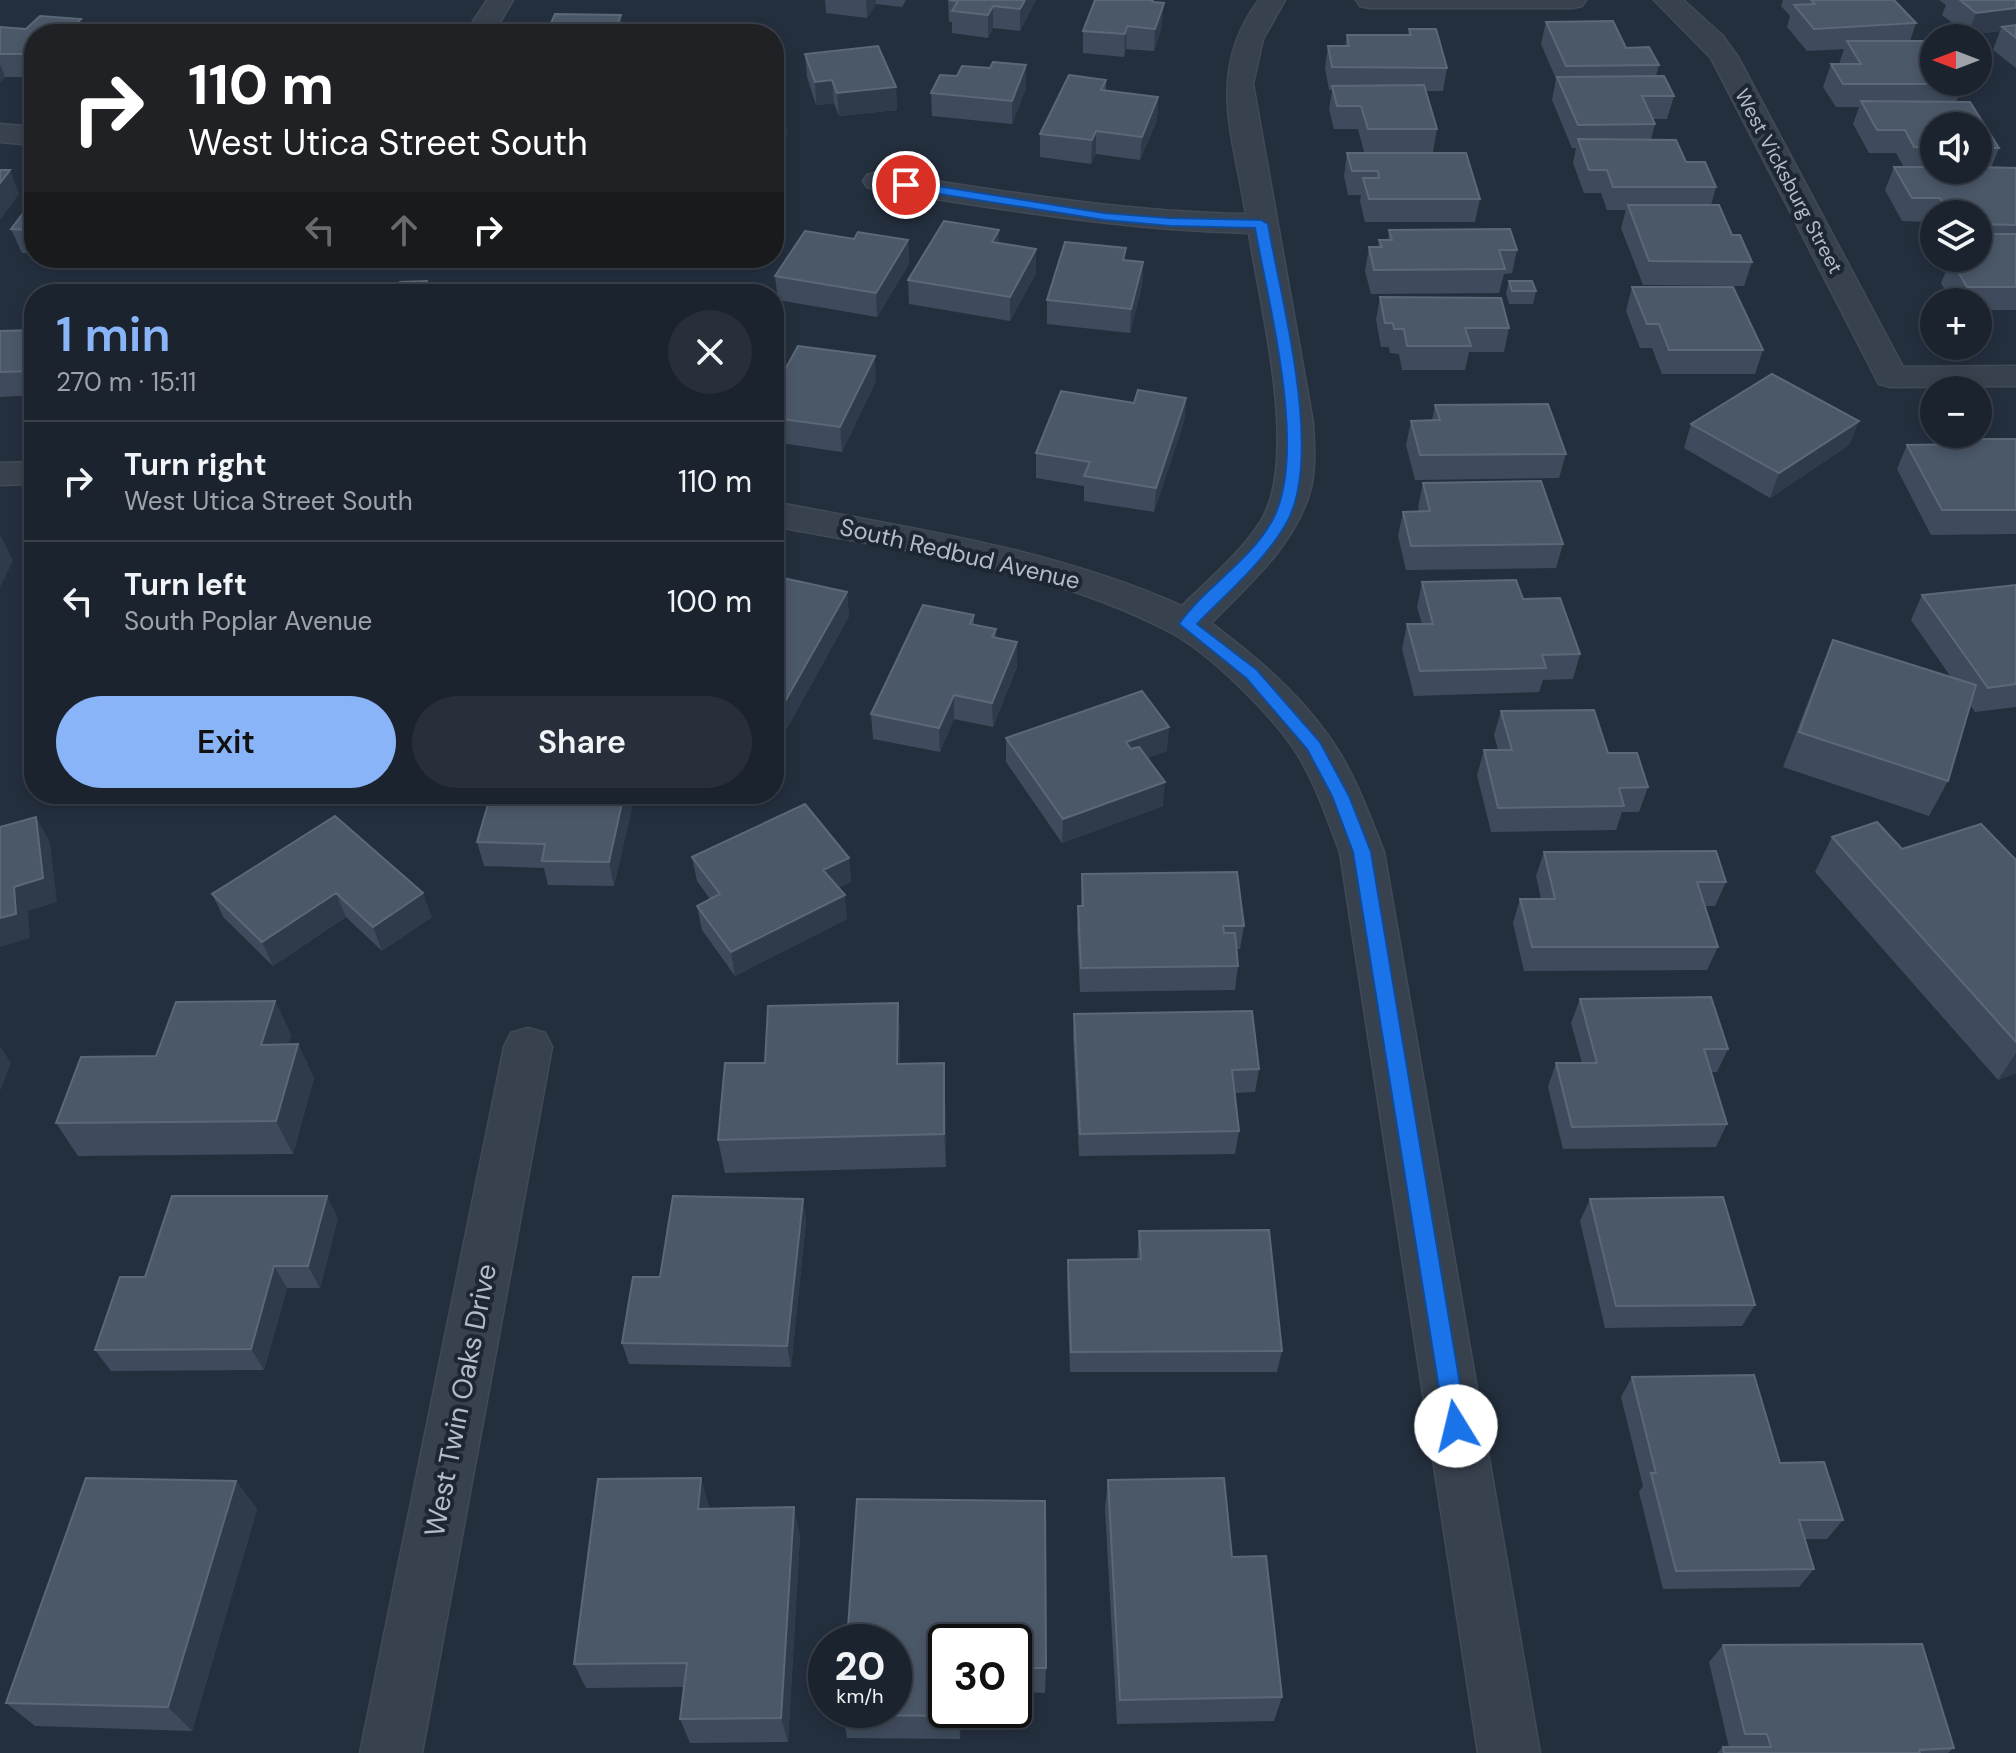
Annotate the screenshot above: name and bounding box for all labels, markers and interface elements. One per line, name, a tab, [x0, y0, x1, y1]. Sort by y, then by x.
north arrow	[1920, 24, 1992, 96]
map controls	[1920, 24, 1992, 448]
text: 110 m	[188, 48, 334, 121]
icon: right	[56, 56, 160, 160]
street label: West Vicksburg Street	[1729, 84, 1849, 278]
button: sound	[1920, 112, 1992, 184]
text: West Utica Street South	[188, 119, 588, 166]
pin	[872, 151, 940, 219]
icon: arrive	[884, 163, 928, 207]
button: layers	[1920, 200, 1992, 272]
icon: left	[298, 208, 342, 252]
icon: ahead	[382, 208, 426, 252]
icon: right	[466, 208, 510, 252]
button: +	[1920, 288, 1992, 360]
text: 1 min	[56, 303, 171, 366]
button: close	[668, 310, 752, 394]
text: 270 m · 15:11	[56, 365, 196, 399]
button: −	[1920, 376, 1992, 448]
text: Turn right	[124, 445, 267, 484]
icon: right	[56, 459, 100, 503]
text: 110 m	[678, 462, 752, 501]
text: West Utica Street South	[124, 484, 413, 518]
street label: South Redbud Avenue	[837, 511, 1083, 596]
text: Turn left	[124, 565, 247, 604]
icon: left	[56, 579, 100, 623]
text: 100 m	[667, 582, 752, 621]
text: South Poplar Avenue	[124, 604, 372, 638]
button: Exit	[56, 696, 396, 788]
button: Share	[412, 696, 752, 788]
street label: West Twin Oaks Drive	[416, 1260, 505, 1540]
position arrow	[1414, 1384, 1498, 1468]
speed limit sign: 30	[928, 1624, 1032, 1728]
text: 20	[834, 1640, 886, 1692]
text: km/h	[836, 1683, 884, 1709]

